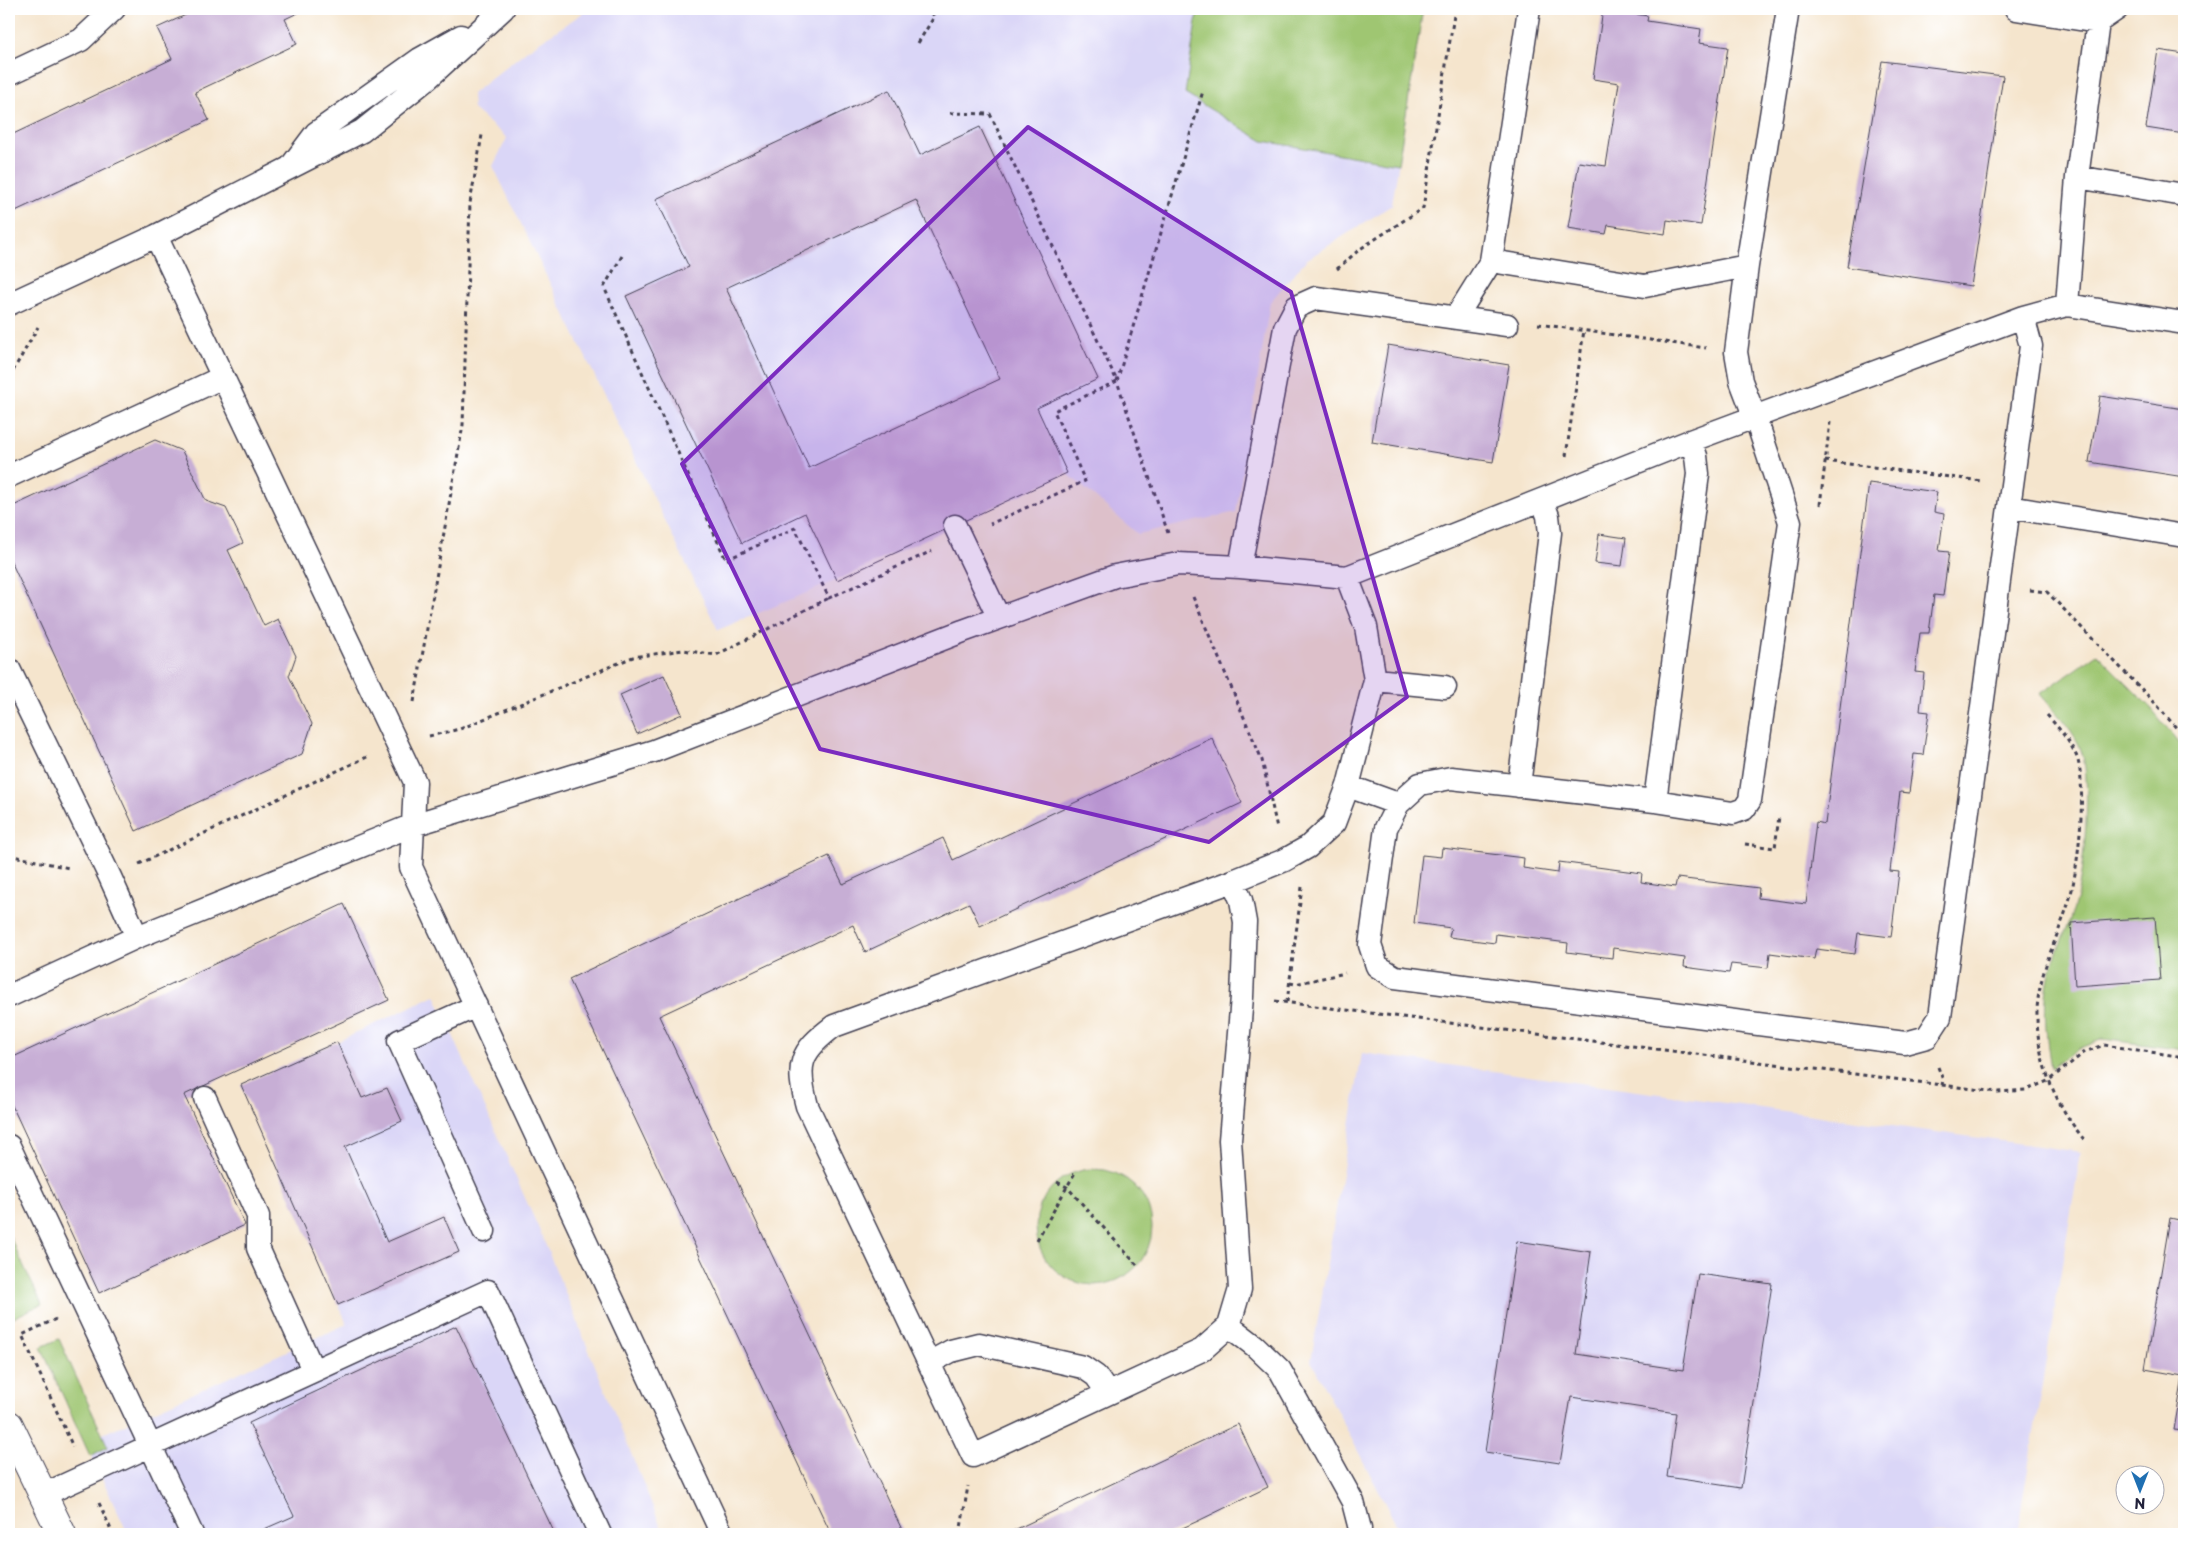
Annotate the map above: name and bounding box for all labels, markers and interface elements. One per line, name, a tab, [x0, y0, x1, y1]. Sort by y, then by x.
north arrow	[2116, 1466, 2166, 1516]
text: N	[2134, 1493, 2146, 1514]

